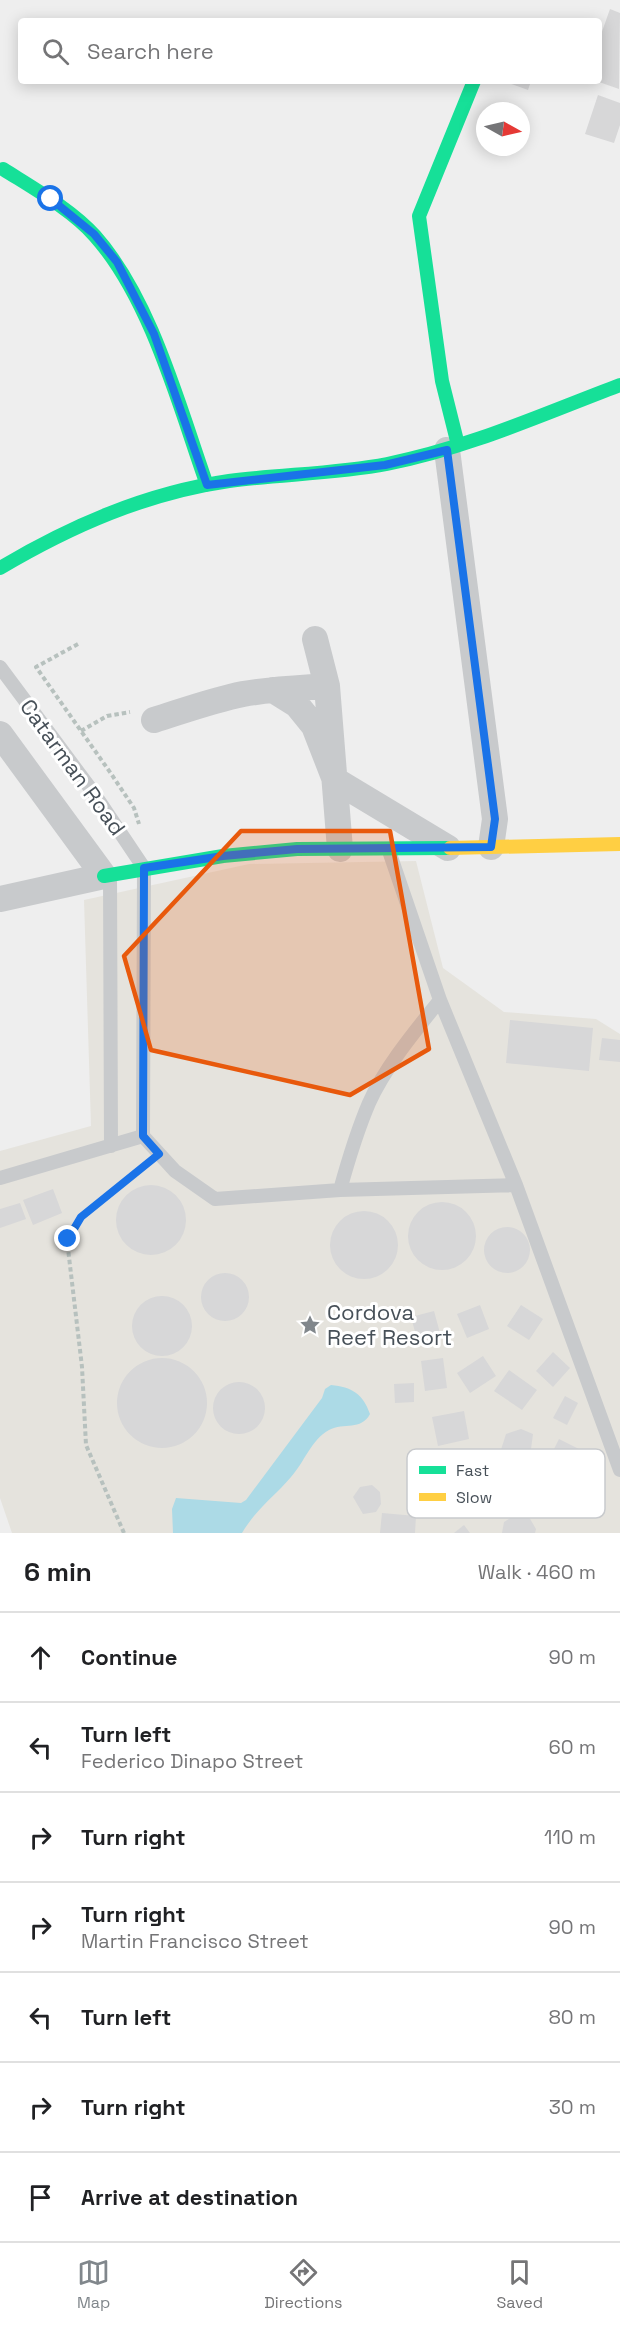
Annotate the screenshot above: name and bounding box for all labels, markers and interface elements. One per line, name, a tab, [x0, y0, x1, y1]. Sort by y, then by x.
search box	[18, 18, 602, 84]
icon: search	[39, 35, 72, 68]
text: Search here	[87, 37, 214, 65]
north arrow	[476, 102, 530, 156]
route start	[37, 185, 63, 211]
street label: Catarman Road	[14, 693, 132, 841]
route end	[54, 1225, 80, 1251]
place label: Cordova Reef Resort	[327, 1298, 452, 1351]
place icon: Cordova Reef Resort	[298, 1313, 322, 1337]
legend	[407, 1449, 605, 1518]
text: Fast	[456, 1460, 489, 1481]
text: Slow	[456, 1487, 492, 1508]
text: 6 min	[24, 1555, 92, 1589]
text: Walk · 460 m	[478, 1559, 596, 1585]
icon: ahead	[24, 1641, 57, 1674]
text: Continue	[81, 1643, 177, 1671]
text: 90 m	[549, 1644, 596, 1670]
text: Turn left	[81, 1720, 171, 1748]
icon: left	[24, 1731, 57, 1764]
text: 60 m	[549, 1734, 596, 1760]
text: Federico Dinapo Street	[81, 1748, 304, 1774]
icon: right	[24, 1821, 57, 1854]
text: Turn right	[81, 1823, 186, 1851]
text: 110 m	[544, 1824, 596, 1850]
text: Turn right	[81, 1900, 186, 1928]
icon: right	[24, 1911, 57, 1944]
text: 90 m	[549, 1914, 596, 1940]
text: Martin Francisco Street	[81, 1928, 309, 1954]
icon: left	[24, 2001, 57, 2034]
text: Turn left	[81, 2003, 171, 2031]
text: 80 m	[548, 2004, 596, 2030]
icon: right	[24, 2091, 57, 2124]
text: Turn right	[81, 2093, 186, 2121]
text: 30 m	[549, 2094, 596, 2120]
icon: arrive	[24, 2181, 57, 2214]
text: Arrive at destination	[81, 2183, 298, 2211]
tab: Map	[77, 2256, 110, 2313]
tab: Directions	[264, 2256, 343, 2313]
tab: Saved	[496, 2256, 543, 2313]

